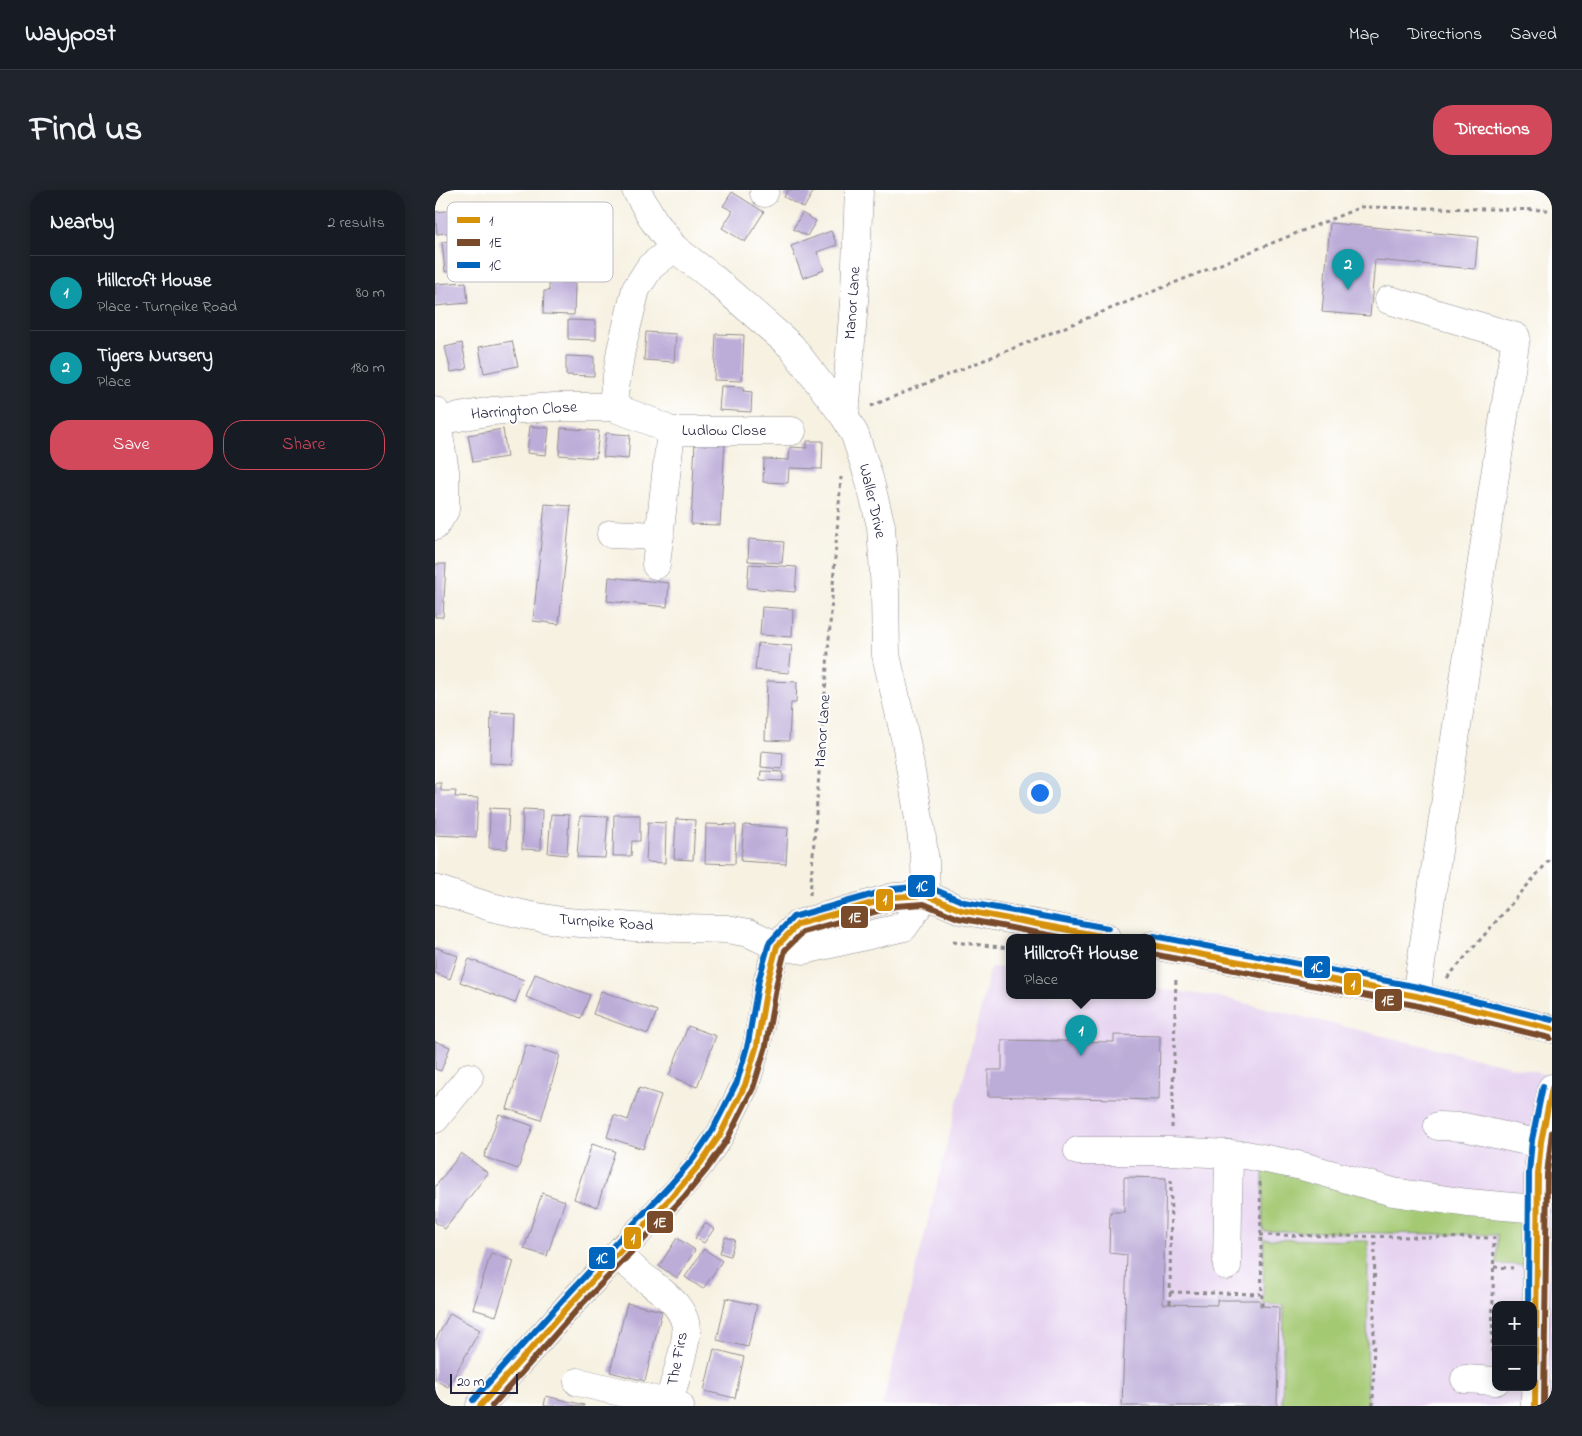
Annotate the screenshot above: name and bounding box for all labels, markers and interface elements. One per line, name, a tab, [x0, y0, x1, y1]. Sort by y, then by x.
text: Waypost	[25, 17, 116, 52]
text: Map	[1349, 22, 1379, 48]
text: Directions	[1407, 22, 1482, 48]
text: Saved	[1510, 22, 1557, 48]
text: Find us	[30, 105, 142, 156]
button: Directions	[1433, 105, 1552, 155]
legend	[447, 202, 613, 282]
text: Nearby	[50, 208, 114, 238]
text: 2 results	[327, 211, 385, 235]
text: 1	[489, 211, 494, 232]
text: 1E	[489, 233, 502, 254]
pin: 2	[1332, 249, 1364, 290]
text: 1C	[489, 256, 501, 277]
street label: Manor Lane	[838, 265, 868, 340]
text: Hillcroft House	[97, 268, 211, 295]
text: 1	[63, 281, 69, 305]
text: 80 m	[356, 281, 385, 305]
text: Place · Turnpike Road	[97, 295, 237, 319]
text: Tigers Nursery	[97, 343, 213, 370]
text: 2	[62, 356, 70, 380]
text: 180 m	[351, 356, 385, 380]
text: Place	[97, 370, 131, 394]
street label: Harrington Close	[470, 395, 579, 427]
street label: Ludlow Close	[682, 419, 767, 443]
button: Save	[50, 420, 213, 470]
button: Share	[223, 420, 385, 470]
street label: Waller Drive	[852, 461, 892, 542]
street label: Manor Lane	[808, 693, 838, 768]
your location	[1027, 780, 1053, 806]
line badge: 1C	[907, 874, 936, 898]
text: 1C	[916, 877, 928, 898]
line badge: 1	[875, 888, 894, 912]
text: 1	[883, 890, 888, 911]
line badge: 1E	[840, 905, 869, 929]
street label: Turnpike Road	[558, 908, 654, 938]
text: 1E	[849, 908, 862, 929]
popup	[1006, 934, 1156, 999]
text: Hillcroft House	[1024, 941, 1138, 968]
line badge: 1C	[1303, 955, 1331, 979]
text: 1C	[1311, 958, 1323, 979]
text: Place	[1024, 968, 1058, 992]
line badge: 1	[1343, 972, 1362, 996]
text: 1	[1351, 975, 1356, 996]
line badge: 1E	[1374, 988, 1403, 1012]
text: 1E	[1382, 991, 1395, 1012]
pin: 1	[1065, 1015, 1097, 1056]
line badge: 1E	[646, 1210, 674, 1234]
text: 1E	[654, 1213, 667, 1234]
line badge: 1	[623, 1226, 642, 1250]
text: 1	[631, 1229, 636, 1250]
line badge: 1C	[588, 1246, 616, 1270]
text: 1C	[596, 1249, 608, 1270]
map controls	[1492, 1301, 1537, 1391]
button: +	[1492, 1301, 1537, 1346]
street label: The Firs	[661, 1330, 695, 1388]
button: −	[1492, 1346, 1537, 1391]
scale bar	[450, 1371, 517, 1394]
text: 20 m	[457, 1372, 484, 1393]

